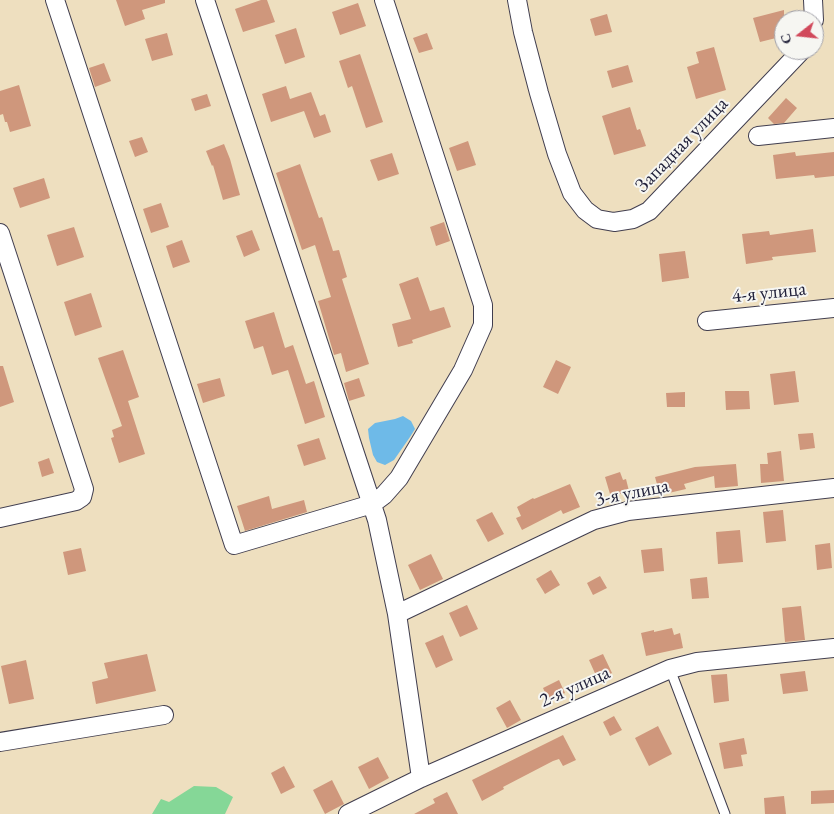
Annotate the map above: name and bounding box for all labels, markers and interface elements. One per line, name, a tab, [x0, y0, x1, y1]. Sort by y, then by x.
north arrow	[774, 10, 824, 60]
text: С	[776, 32, 796, 46]
street label: Западная улица	[631, 92, 733, 198]
street label: 4-я улица	[731, 277, 807, 309]
street label: 3-я улица	[593, 474, 671, 512]
street label: 2-я улица	[536, 661, 614, 713]

